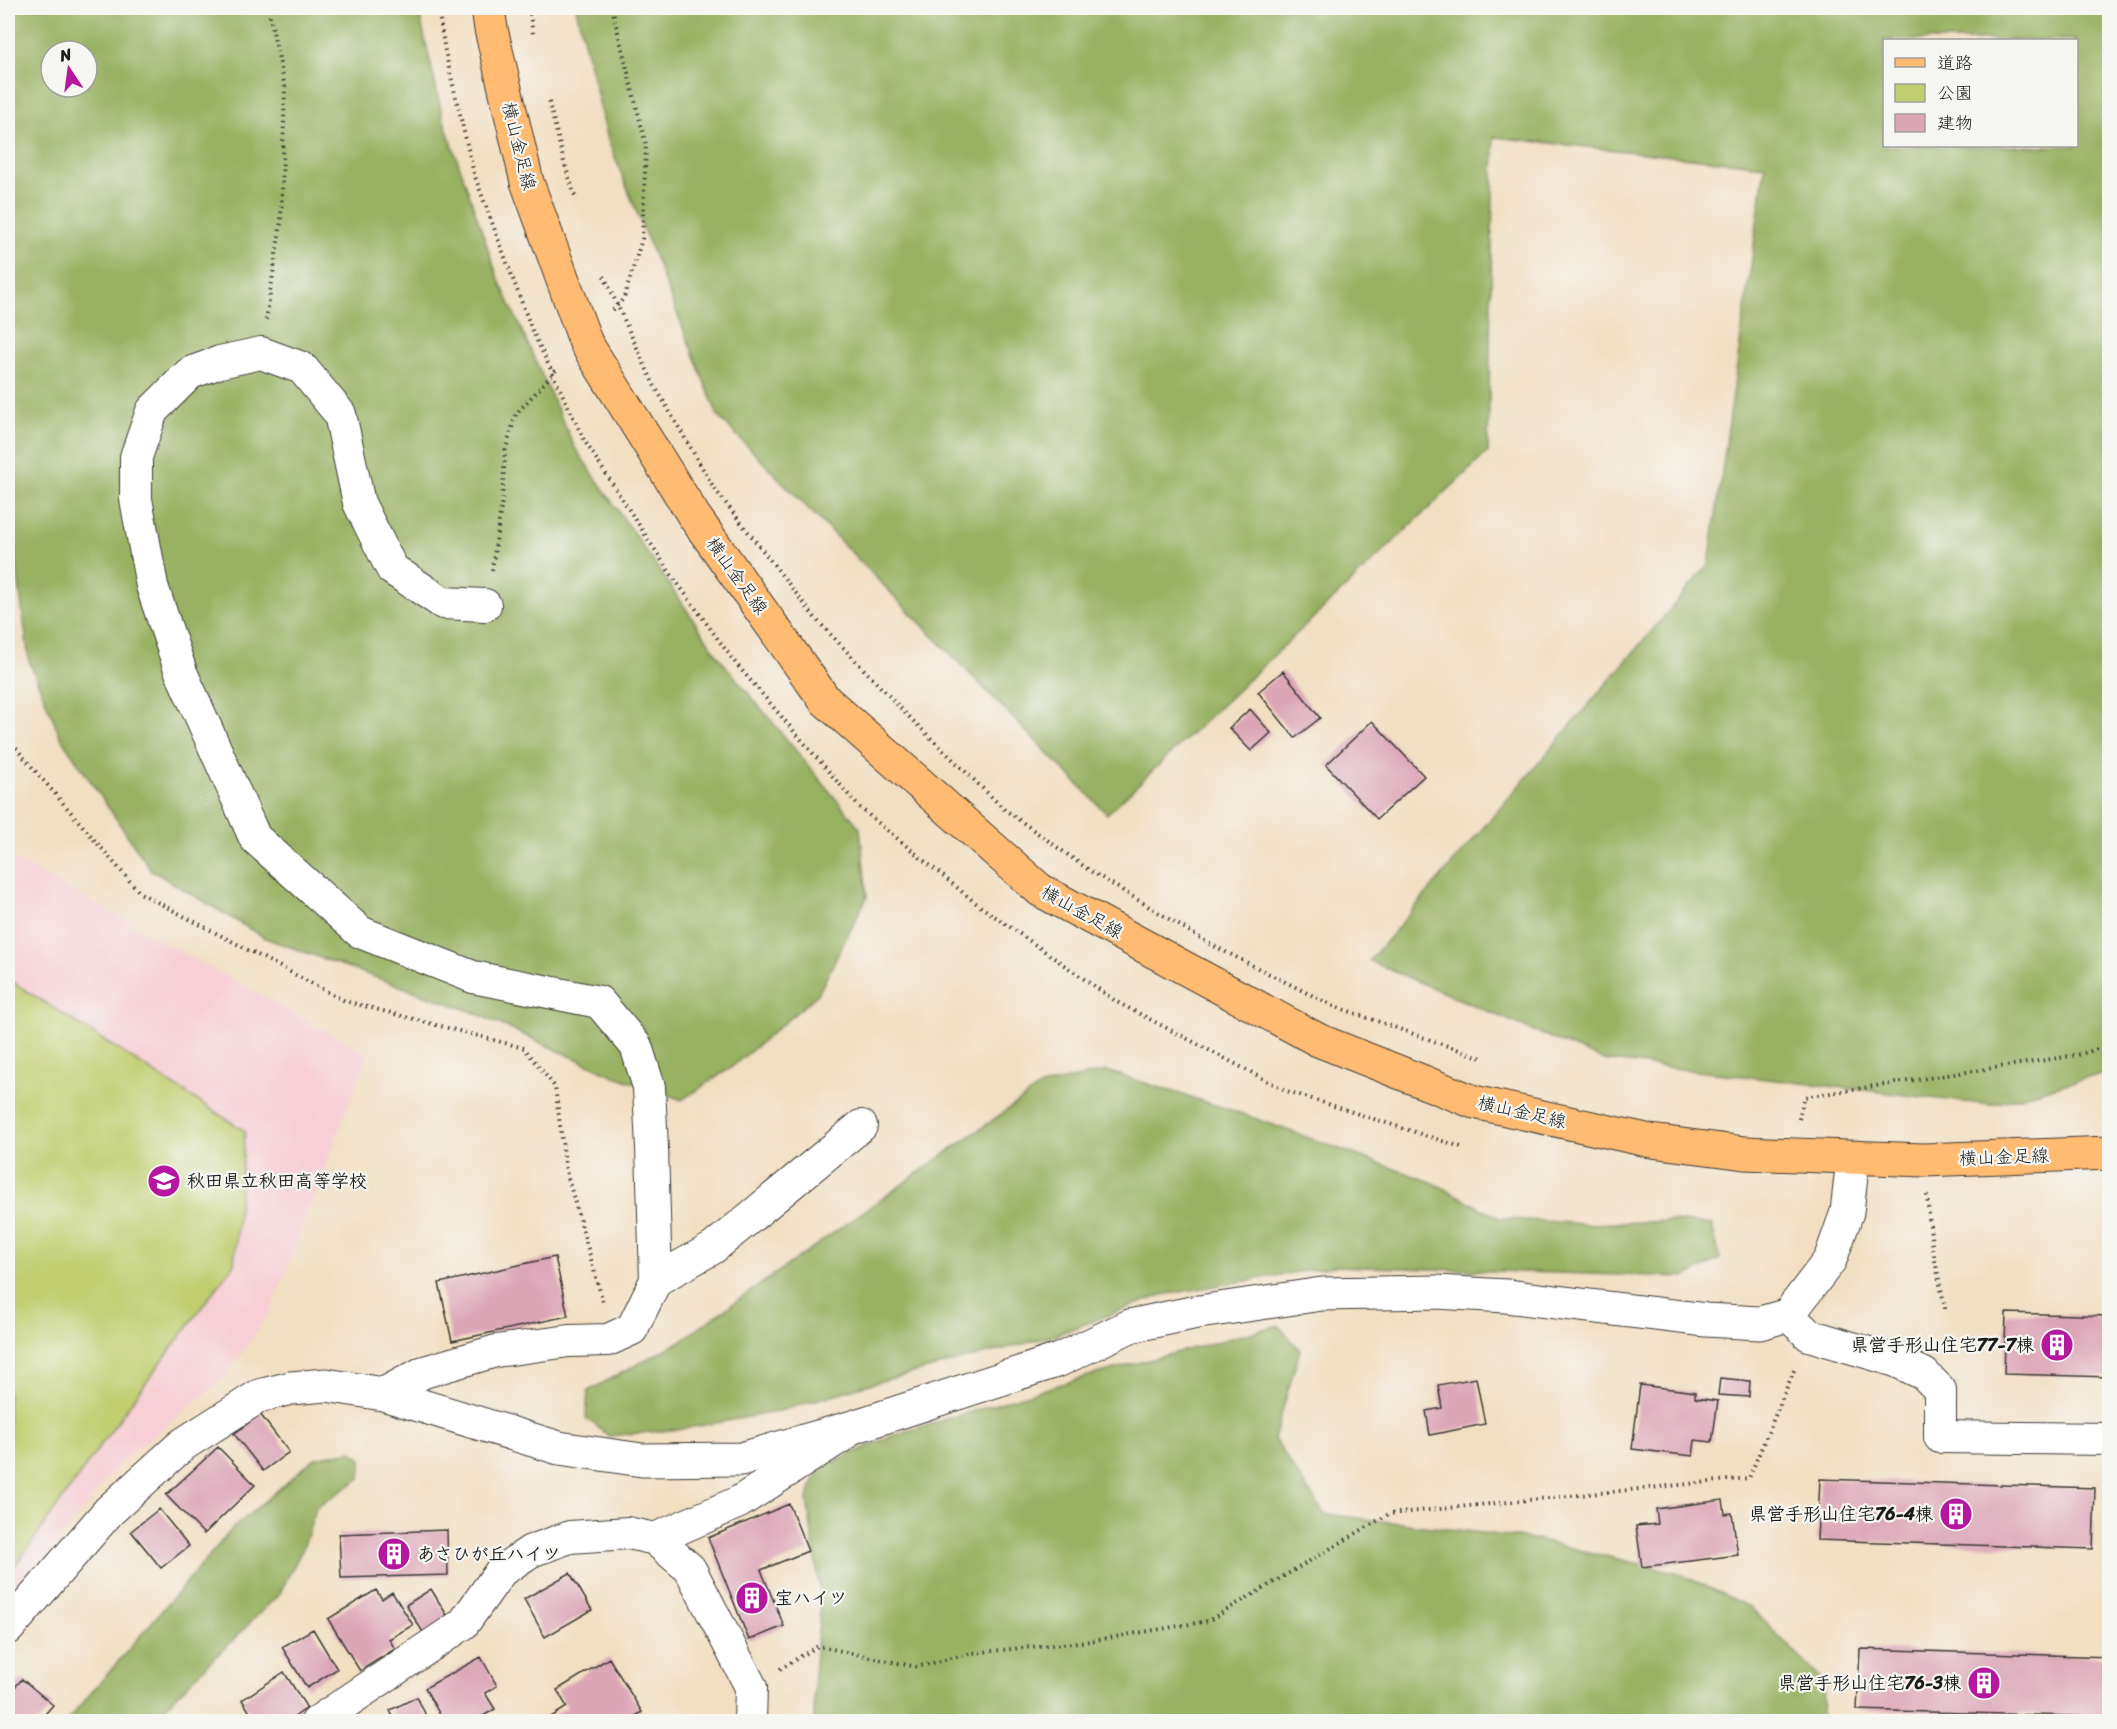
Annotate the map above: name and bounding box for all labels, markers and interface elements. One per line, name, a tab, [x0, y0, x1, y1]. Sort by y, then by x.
north arrow	[39, 39, 99, 99]
text: N	[56, 39, 75, 70]
legend	[1883, 39, 2078, 147]
text: 道路	[1937, 47, 1973, 79]
text: 公園	[1937, 77, 1973, 109]
street label: 横山金足線	[493, 98, 545, 194]
text: 建物	[1937, 107, 1973, 139]
street label: 横山金足線	[698, 530, 776, 622]
street label: 横山金足線	[1035, 876, 1129, 948]
street label: 横山金足線	[1475, 1086, 1569, 1138]
street label: 横山金足線	[1958, 1139, 2050, 1175]
school or university icon: 秋田県立秋田高等学校	[146, 1163, 182, 1199]
place label: 秋田県立秋田高等学校	[187, 1165, 367, 1197]
building icon: 県営手形山住宅77-7棟	[2039, 1327, 2075, 1363]
place label: 県営手形山住宅77-7棟	[1851, 1329, 2034, 1361]
building icon: 県営手形山住宅76-4棟	[1938, 1496, 1974, 1532]
place label: 県営手形山住宅76-4棟	[1749, 1498, 1933, 1530]
building icon: あさひが丘ハイツ	[376, 1536, 412, 1572]
place label: あさひが丘ハイツ	[417, 1538, 560, 1570]
building icon: 宝ハイツ	[734, 1580, 770, 1616]
place label: 宝ハイツ	[775, 1582, 847, 1614]
building icon: 県営手形山住宅76-3棟	[1966, 1665, 2002, 1701]
place label: 県営手形山住宅76-3棟	[1778, 1667, 1961, 1699]

